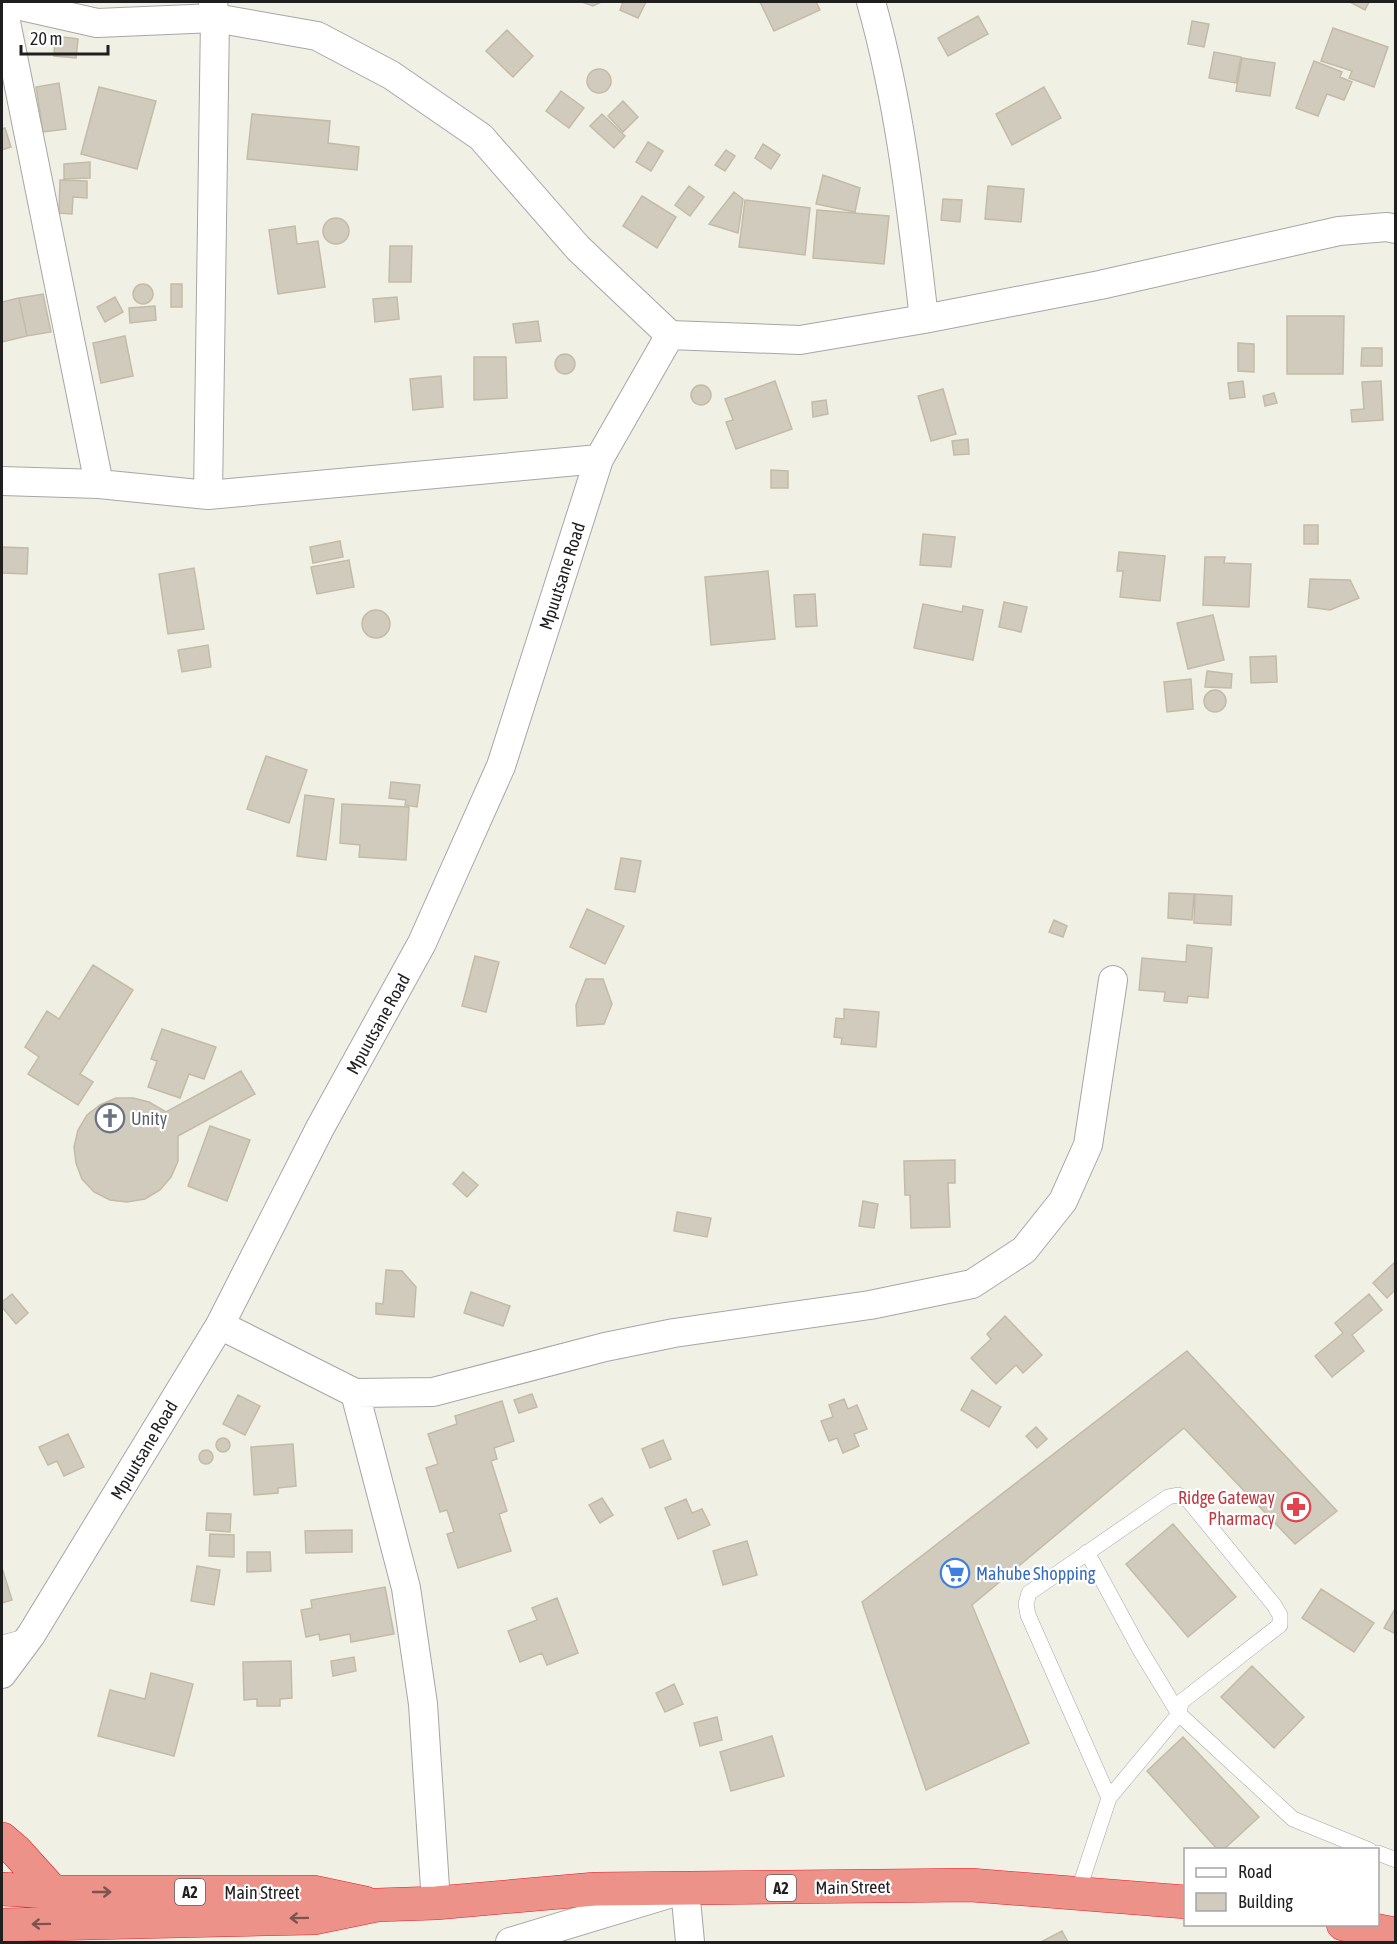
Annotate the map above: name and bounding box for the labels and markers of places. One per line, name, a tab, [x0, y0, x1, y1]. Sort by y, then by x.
church icon: Unity	[94, 1102, 126, 1134]
place label: Unity	[131, 1108, 167, 1129]
place label: Ridge Gateway Pharmacy	[1178, 1487, 1275, 1529]
pharmacy icon: Ridge Gateway Pharmacy	[1280, 1491, 1312, 1523]
supermarket icon: Mahube Shopping	[939, 1557, 971, 1589]
place label: Mahube Shopping	[976, 1563, 1096, 1584]

